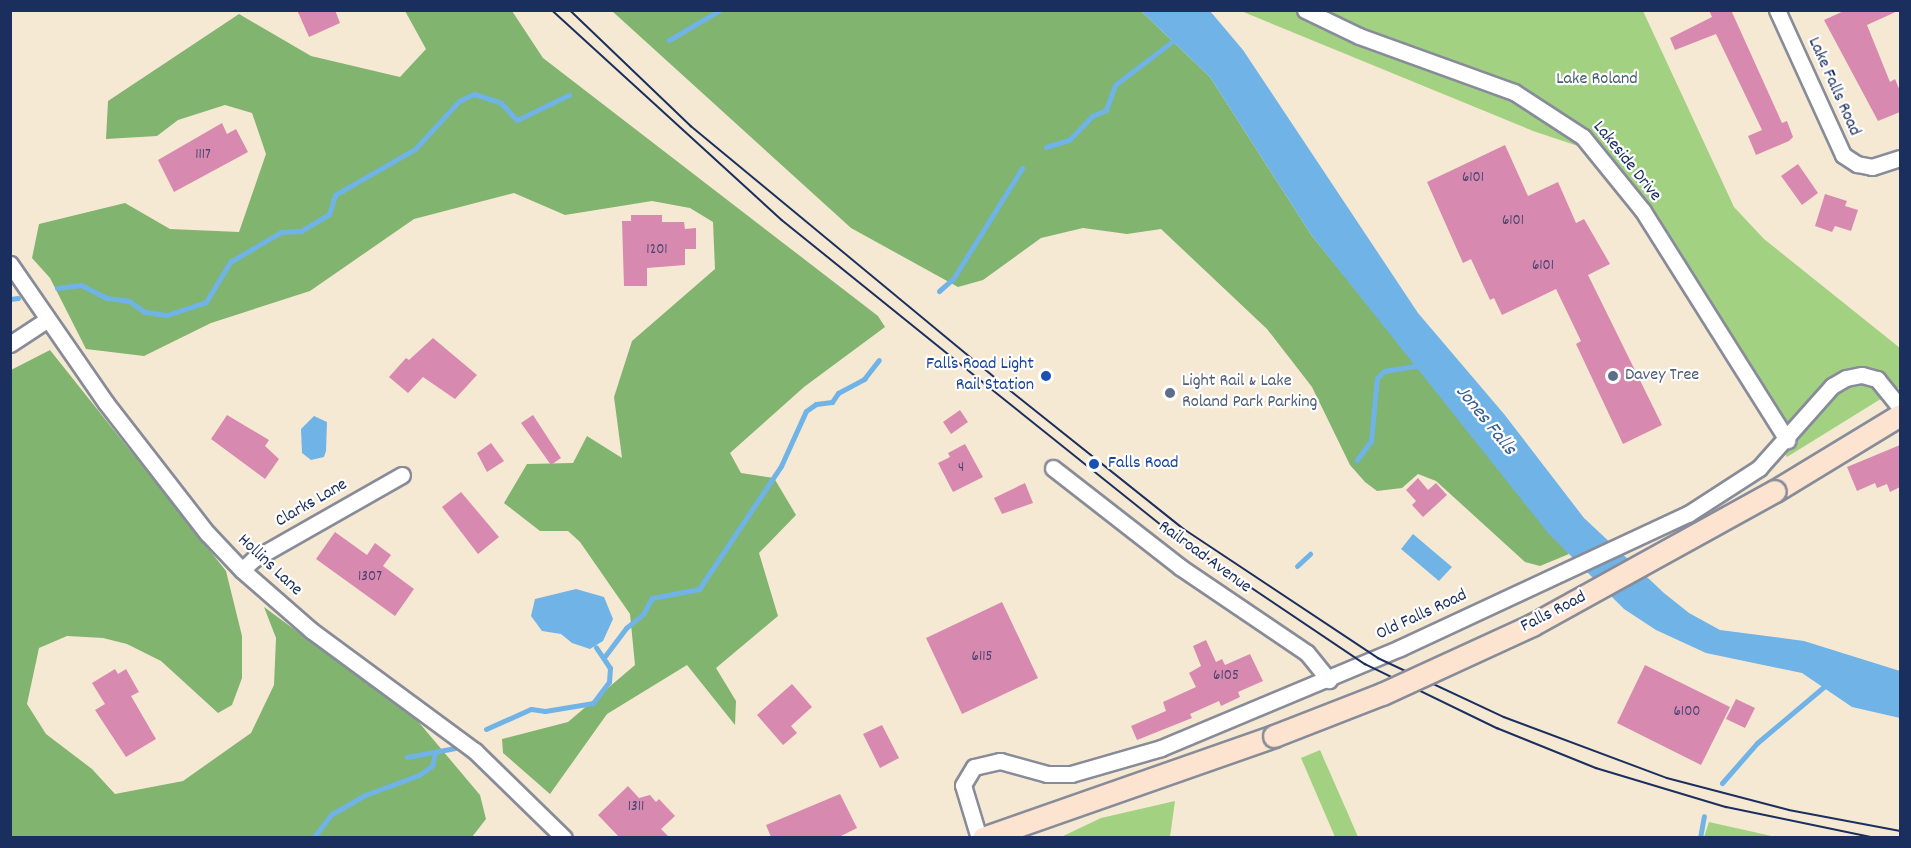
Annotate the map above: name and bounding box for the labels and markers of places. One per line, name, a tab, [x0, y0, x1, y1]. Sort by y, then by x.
place label: Falls Road Light Rail Station	[926, 355, 1034, 398]
place label: Davey Tree	[1625, 365, 1699, 387]
marker: Falls Road Light Rail Station	[1039, 369, 1053, 383]
marker: Davey Tree	[1606, 369, 1620, 383]
place label: Light Rail & Lake Roland Park Parking	[1182, 372, 1317, 415]
marker: Light Rail & Lake Roland Park Parking	[1163, 386, 1177, 400]
place label: Falls Road	[1108, 453, 1178, 475]
marker: Falls Road	[1085, 455, 1103, 473]

